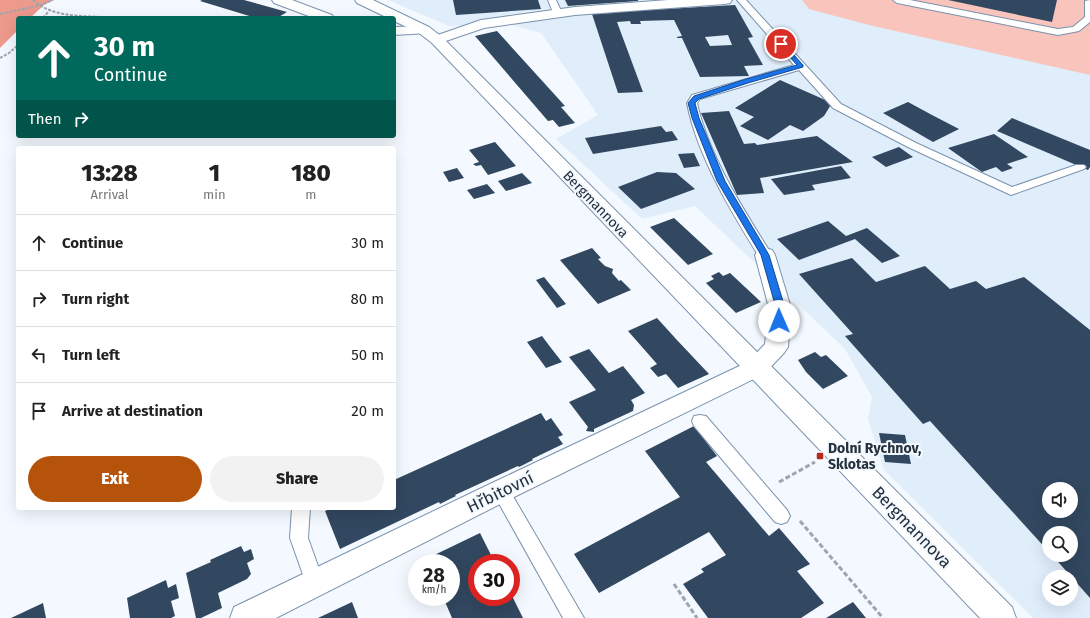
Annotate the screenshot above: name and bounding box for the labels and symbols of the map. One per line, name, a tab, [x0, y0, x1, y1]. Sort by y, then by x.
pin	[764, 27, 798, 61]
street label: Bergmannova	[559, 167, 632, 242]
position arrow	[758, 300, 800, 342]
place label: Dolní Rychnov, Sklotas	[828, 440, 921, 473]
marker: Dolní Rychnov, Sklotas	[815, 451, 825, 461]
street label: Hřbitovní	[463, 467, 537, 518]
street label: Bergmannova	[867, 482, 956, 573]
speed limit sign: 30	[468, 554, 520, 606]

